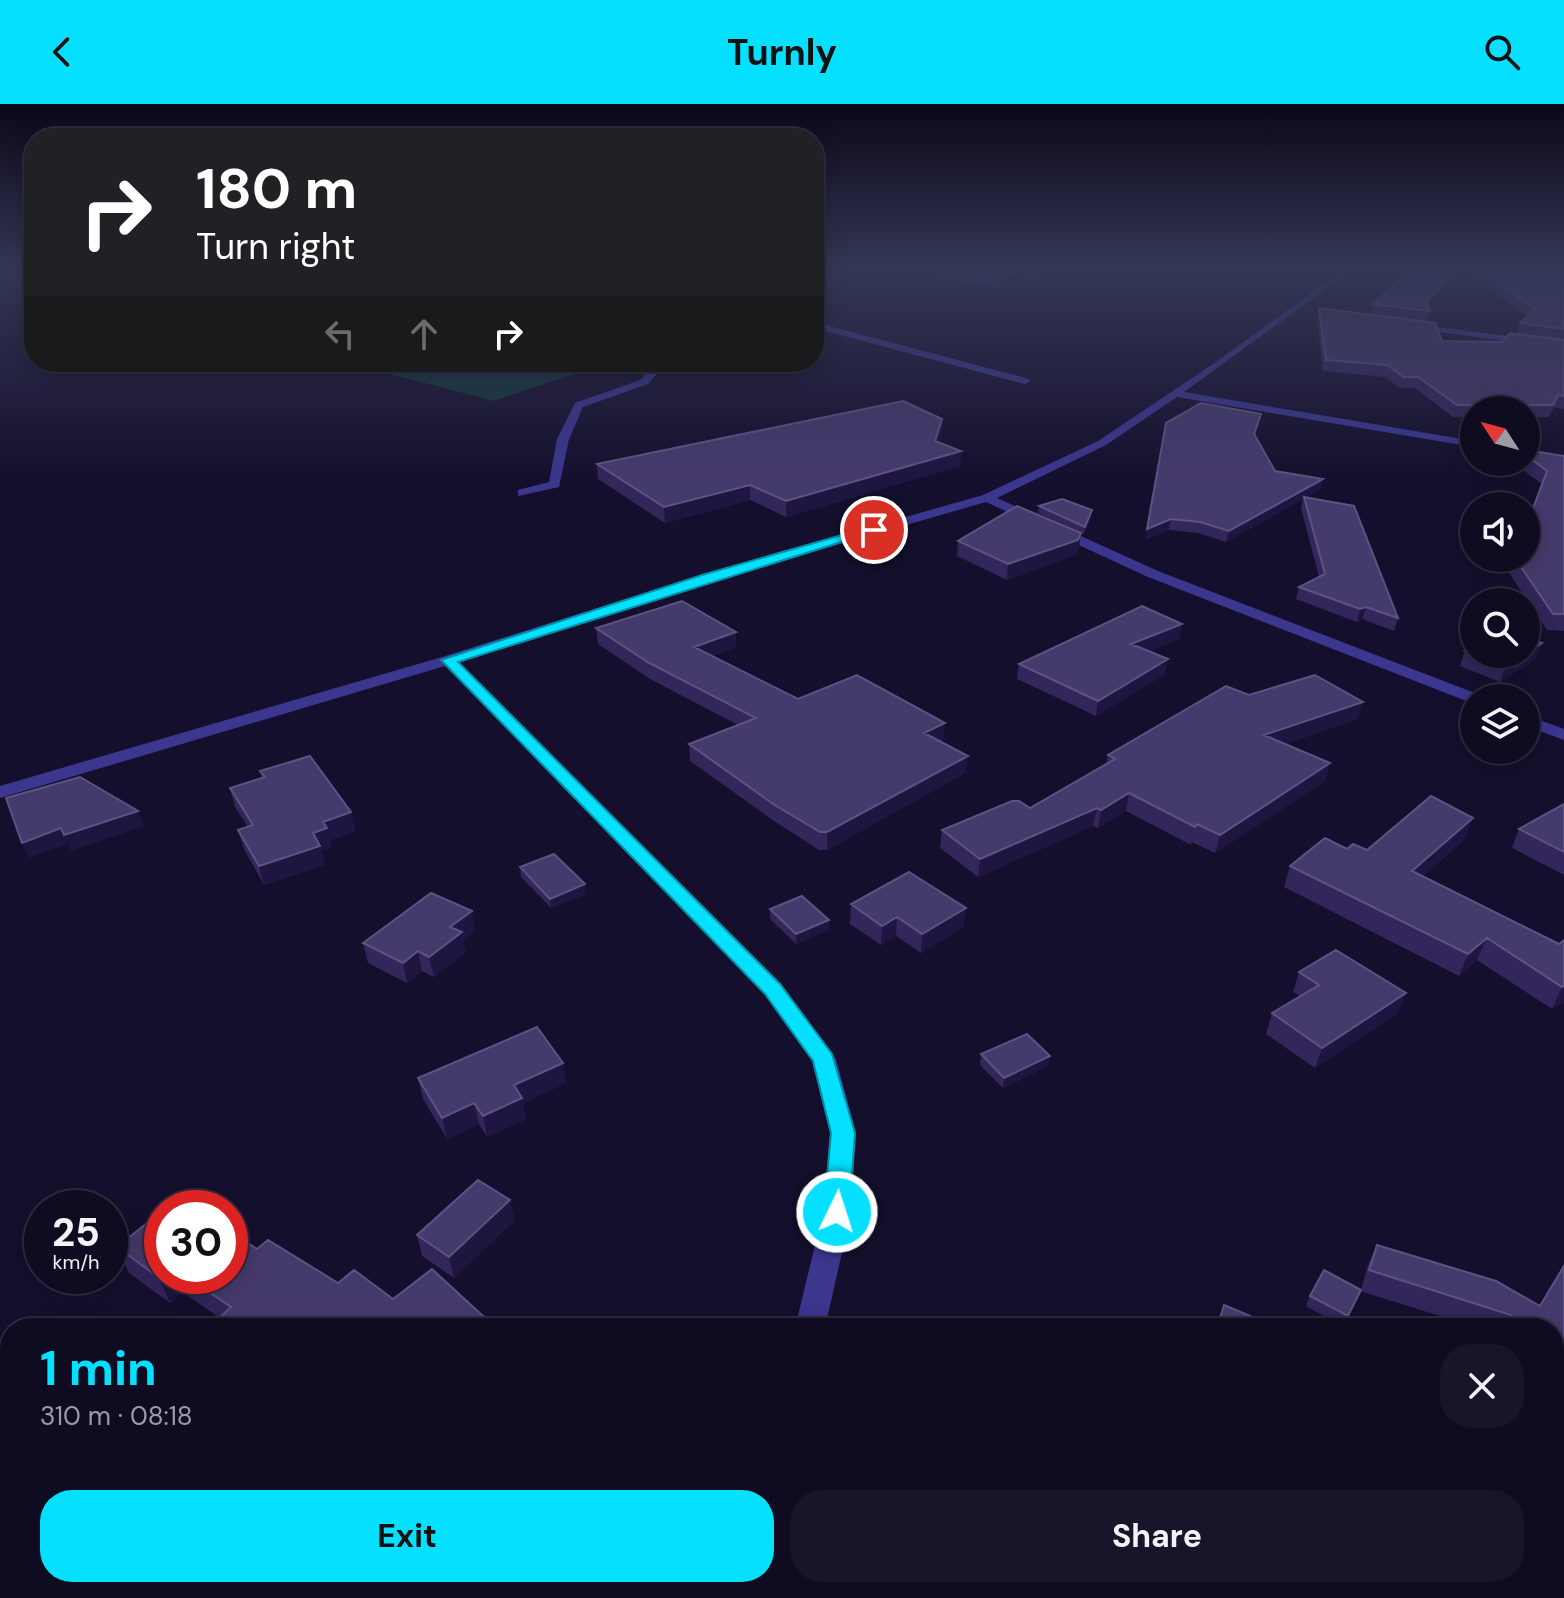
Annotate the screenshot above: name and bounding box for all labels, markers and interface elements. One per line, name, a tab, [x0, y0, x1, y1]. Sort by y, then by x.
text: Turnly	[727, 29, 837, 76]
icon: back	[40, 30, 84, 74]
icon: search	[1480, 30, 1524, 74]
text: 180 m	[196, 152, 357, 225]
icon: right	[64, 160, 168, 264]
text: Turn right	[196, 223, 355, 270]
icon: left	[318, 312, 362, 356]
icon: ahead	[402, 312, 446, 356]
icon: right	[486, 312, 530, 356]
north arrow	[1460, 396, 1540, 476]
map controls	[1460, 396, 1540, 764]
button: sound	[1460, 492, 1540, 572]
pin	[840, 496, 908, 564]
icon: arrive	[852, 508, 896, 552]
button: search	[1460, 588, 1540, 668]
button: layers	[1460, 684, 1540, 764]
position arrow	[795, 1170, 879, 1254]
speed limit sign: 30	[144, 1190, 248, 1294]
text: 25	[52, 1206, 100, 1258]
text: km/h	[52, 1249, 100, 1275]
text: 1 min	[40, 1337, 157, 1400]
button: close	[1440, 1344, 1524, 1428]
text: 310 m · 08:18	[40, 1399, 193, 1433]
button: Exit	[40, 1490, 774, 1582]
button: Share	[790, 1490, 1524, 1582]

